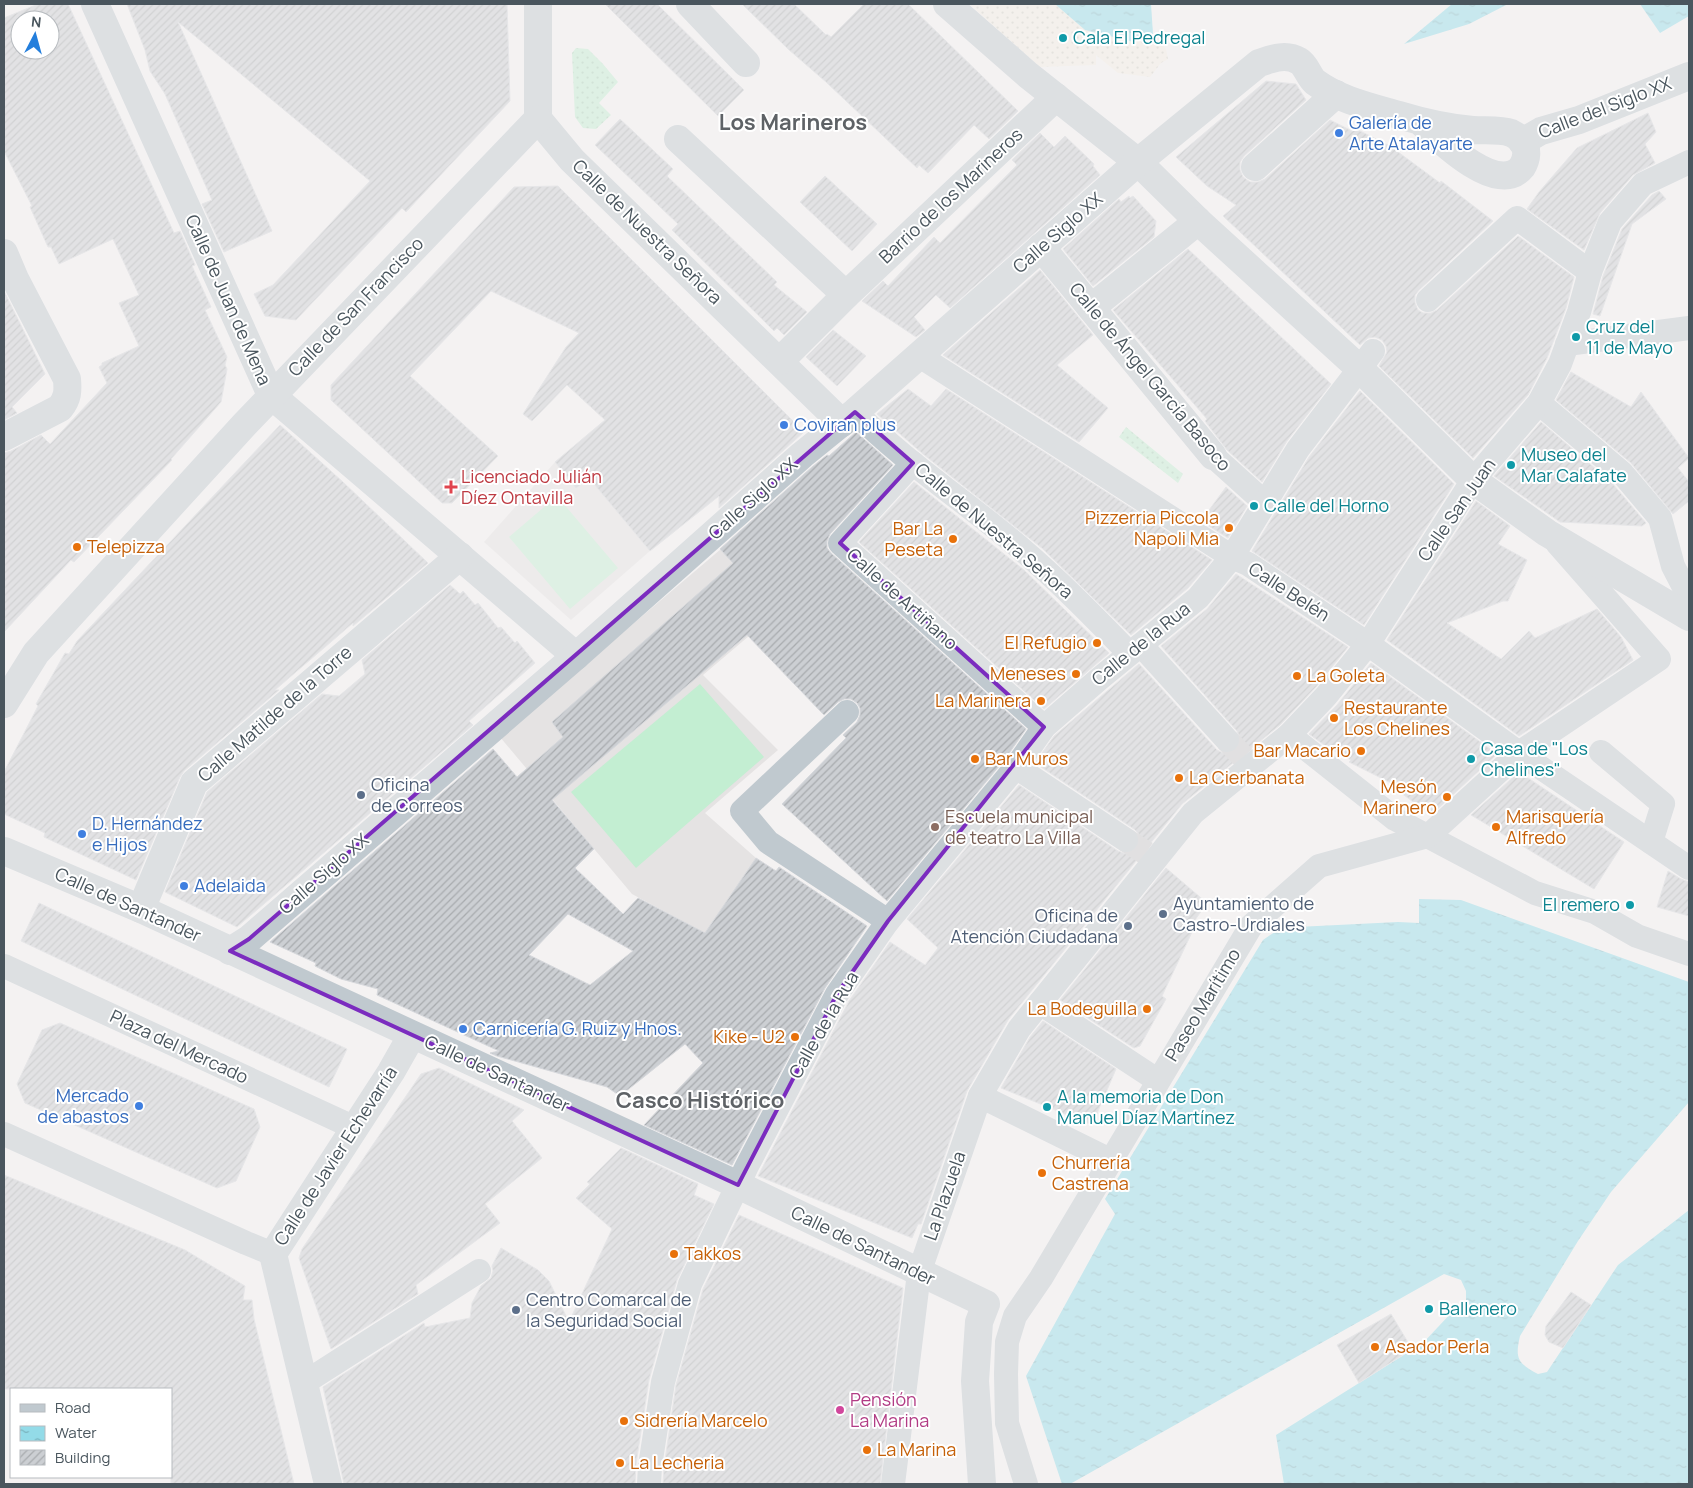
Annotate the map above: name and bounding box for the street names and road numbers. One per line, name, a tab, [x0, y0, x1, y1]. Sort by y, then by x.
street label: Calle del Siglo XX	[1535, 71, 1675, 143]
street label: Barrio de los Marineros	[873, 122, 1027, 268]
street label: Calle de Nuestra Señora	[568, 153, 728, 309]
street label: Calle Siglo XX	[1007, 187, 1107, 278]
street label: Calle de Juan de Mena	[180, 210, 277, 389]
street label: Calle de San Francisco	[282, 231, 428, 381]
street label: Calle de Ángel García Basoco	[1065, 277, 1237, 476]
street label: Calle Siglo XX	[703, 452, 802, 545]
street label: Calle San Juan	[1412, 453, 1501, 566]
street label: Calle de Nuestra Señora	[911, 457, 1079, 603]
street label: Calle de Artiñano	[842, 542, 963, 655]
street label: Calle Belén	[1244, 556, 1335, 626]
street label: Calle de la Rua	[1086, 596, 1195, 690]
street label: Calle Matilde de la Torre	[192, 640, 356, 787]
street label: Calle Siglo XX	[273, 828, 373, 919]
street label: Calle de Santander	[52, 861, 206, 947]
street label: Paseo Marítimo	[1159, 944, 1245, 1065]
street label: Calle de la Rua	[783, 967, 864, 1082]
street label: Plaza del Mercado	[106, 1004, 252, 1089]
street label: Calle de Santander	[421, 1029, 574, 1117]
street label: Calle de Javier Echevarría	[268, 1061, 402, 1250]
street label: La Plazuela	[918, 1148, 971, 1243]
street label: Calle de Santander	[787, 1200, 940, 1291]

